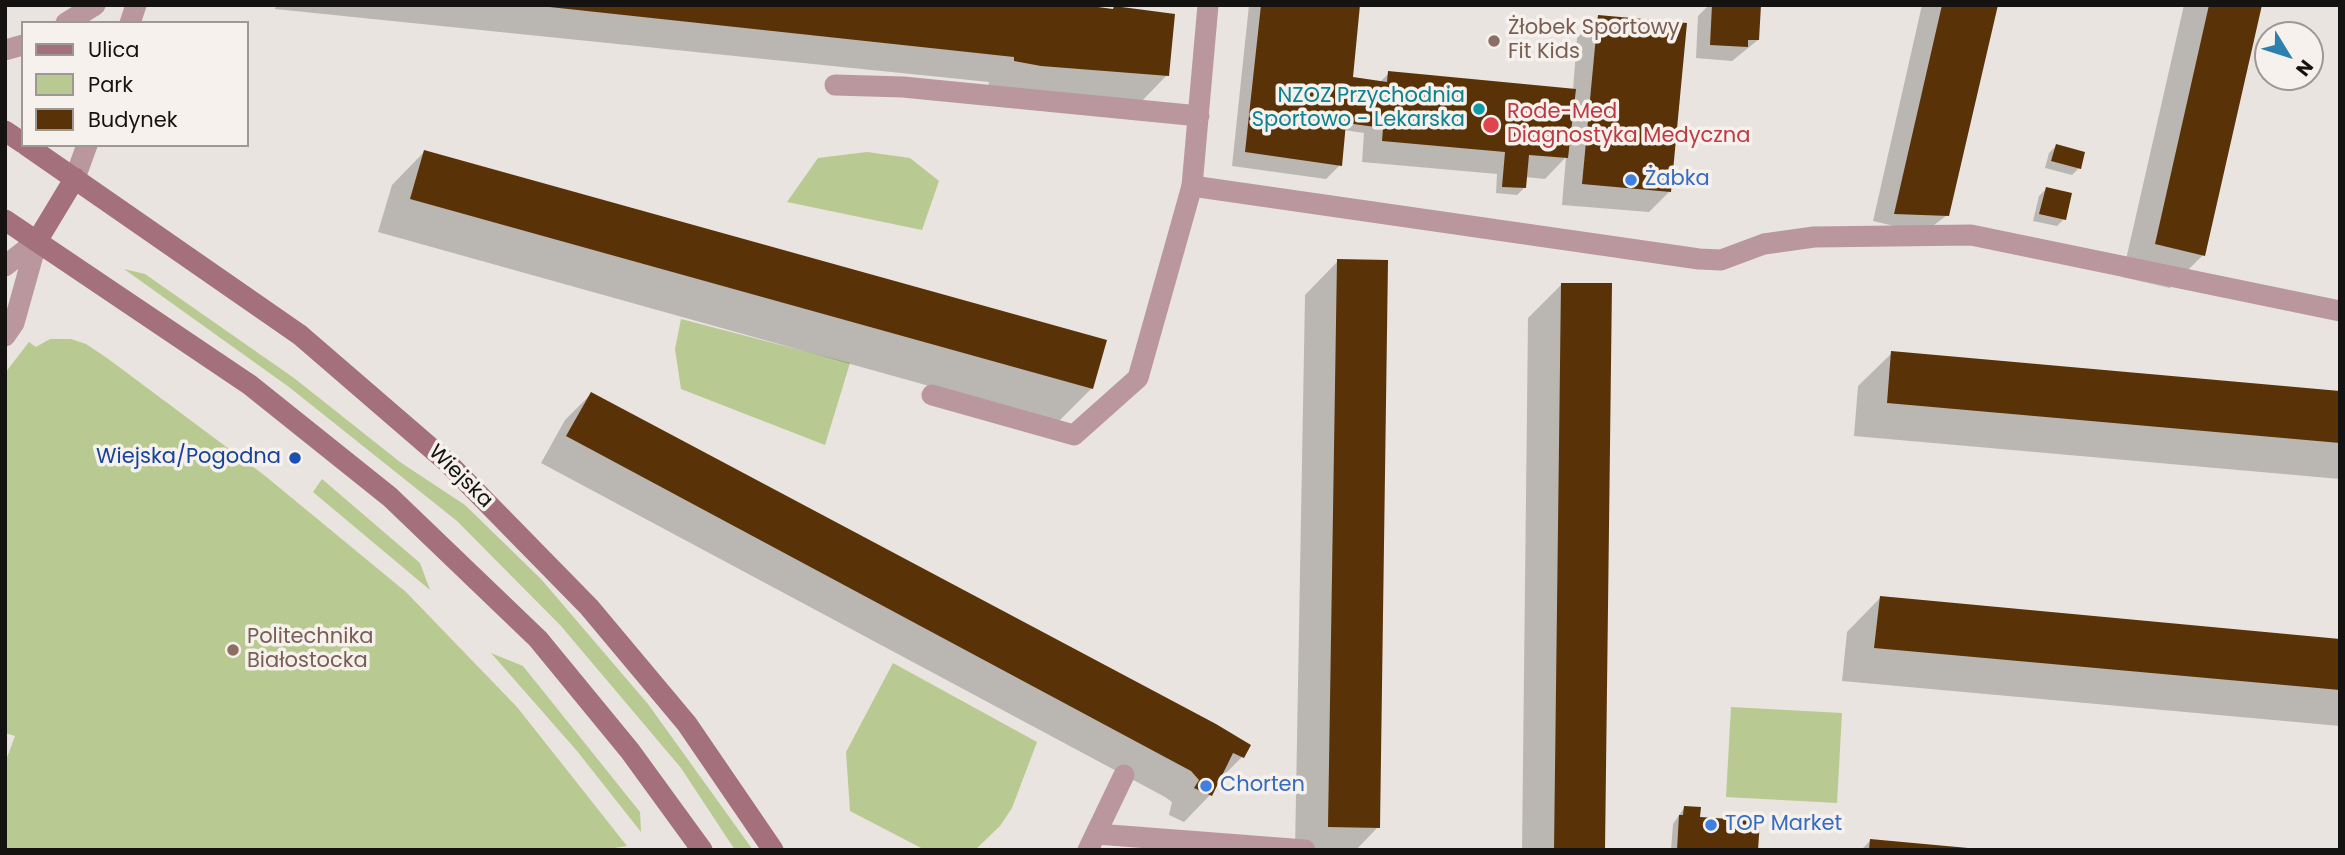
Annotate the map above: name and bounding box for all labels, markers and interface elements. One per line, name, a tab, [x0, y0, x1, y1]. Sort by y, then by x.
place label: Żłobek Sportowy Fit Kids	[1508, 16, 1680, 66]
legend	[21, 21, 248, 147]
north arrow	[2254, 21, 2324, 91]
marker: Żłobek Sportowy Fit Kids	[1486, 33, 1502, 49]
text: Ulica	[88, 35, 139, 64]
text: N	[2289, 54, 2319, 82]
text: Park	[88, 70, 133, 99]
place label: NZOZ Przychodnia Sportowo - Lekarska	[1252, 84, 1465, 134]
place label: Rode-Med Diagnostyka Medyczna	[1507, 100, 1750, 150]
marker: NZOZ Przychodnia Sportowo - Lekarska	[1471, 101, 1487, 117]
text: Budynek	[88, 105, 178, 134]
marker: Rode-Med Diagnostyka Medyczna	[1481, 115, 1501, 135]
place label: Żabka	[1645, 167, 1710, 193]
marker: Żabka	[1623, 172, 1639, 188]
street label: Wiejska	[423, 440, 497, 514]
place label: Wiejska/Pogodna	[96, 445, 281, 471]
marker: Wiejska/Pogodna	[287, 450, 303, 466]
place label: Politechnika Białostocka	[247, 625, 373, 675]
marker: Politechnika Białostocka	[225, 642, 241, 658]
place label: Chorten	[1220, 773, 1305, 799]
marker: Chorten	[1198, 778, 1214, 794]
place label: TOP Market	[1725, 812, 1842, 838]
marker: TOP Market	[1703, 817, 1719, 833]

